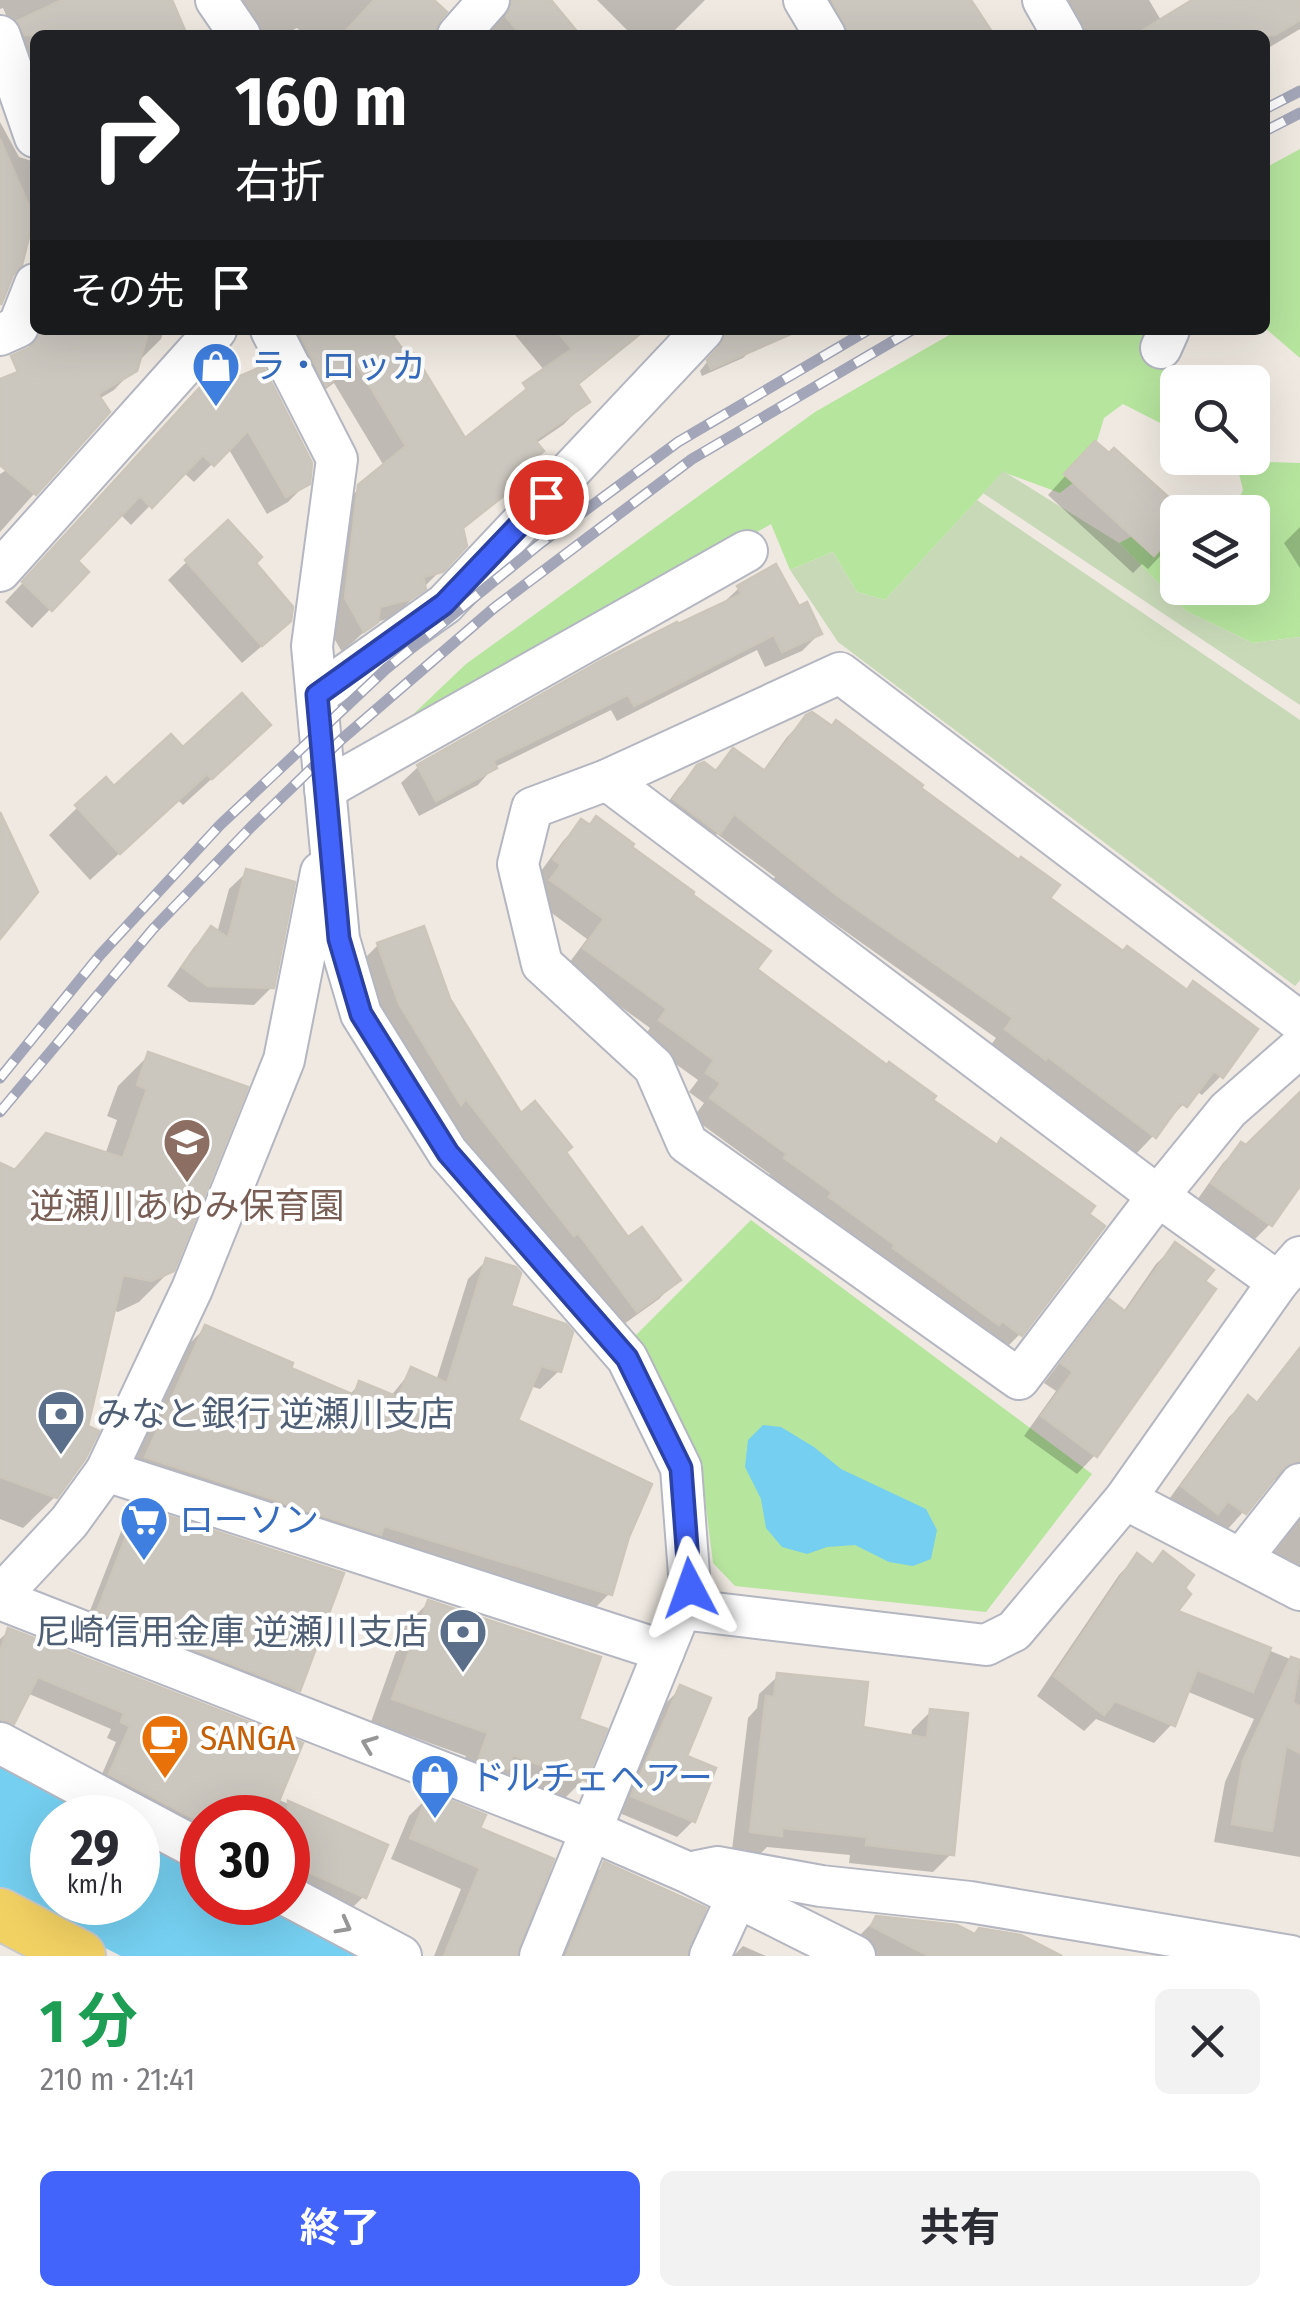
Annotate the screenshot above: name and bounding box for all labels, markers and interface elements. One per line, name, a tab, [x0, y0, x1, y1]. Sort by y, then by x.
text: 160 m	[235, 60, 407, 144]
icon: right	[70, 70, 200, 200]
text: 右折	[235, 155, 325, 209]
icon: arrive	[204, 260, 259, 315]
text: その先	[70, 268, 184, 314]
shop icon: ラ・ロッカ	[190, 340, 242, 408]
place label: ラ・ロッカ	[251, 345, 426, 387]
map controls	[1160, 365, 1270, 605]
button: search	[1160, 365, 1270, 475]
pin	[504, 455, 589, 540]
icon: arrive	[519, 470, 574, 525]
button: layers	[1160, 495, 1270, 605]
school or university icon: 逆瀬川あゆみ保育園	[161, 1116, 213, 1184]
place label: 逆瀬川あゆみ保育園	[29, 1185, 345, 1227]
bank icon: みなと銀行 逆瀬川支店	[35, 1388, 87, 1456]
place label: みなと銀行 逆瀬川支店	[96, 1393, 454, 1435]
supermarket icon: ローソン	[118, 1494, 170, 1562]
place label: ローソン	[179, 1499, 319, 1541]
position arrow	[638, 1536, 742, 1640]
bank icon: 尼崎信用金庫 逆瀬川支店	[437, 1606, 489, 1674]
place label: 尼崎信用金庫 逆瀬川支店	[35, 1611, 428, 1653]
cafe icon: SANGA	[139, 1712, 191, 1780]
place label: SANGA	[200, 1717, 296, 1759]
one-way arrow	[361, 1735, 378, 1755]
shop icon: ドルチェヘアー	[409, 1752, 461, 1820]
place label: ドルチェヘアー	[470, 1757, 713, 1799]
speed limit sign: 30	[180, 1795, 310, 1925]
text: 29	[71, 1818, 119, 1878]
text: km/h	[67, 1870, 123, 1900]
one-way arrow	[334, 1914, 352, 1933]
text: 1 分	[40, 1986, 138, 2058]
button: close	[1155, 1989, 1260, 2094]
text: 210 m · 21:41	[40, 2060, 195, 2098]
button: 終了	[40, 2171, 640, 2286]
button: 共有	[660, 2171, 1260, 2286]

